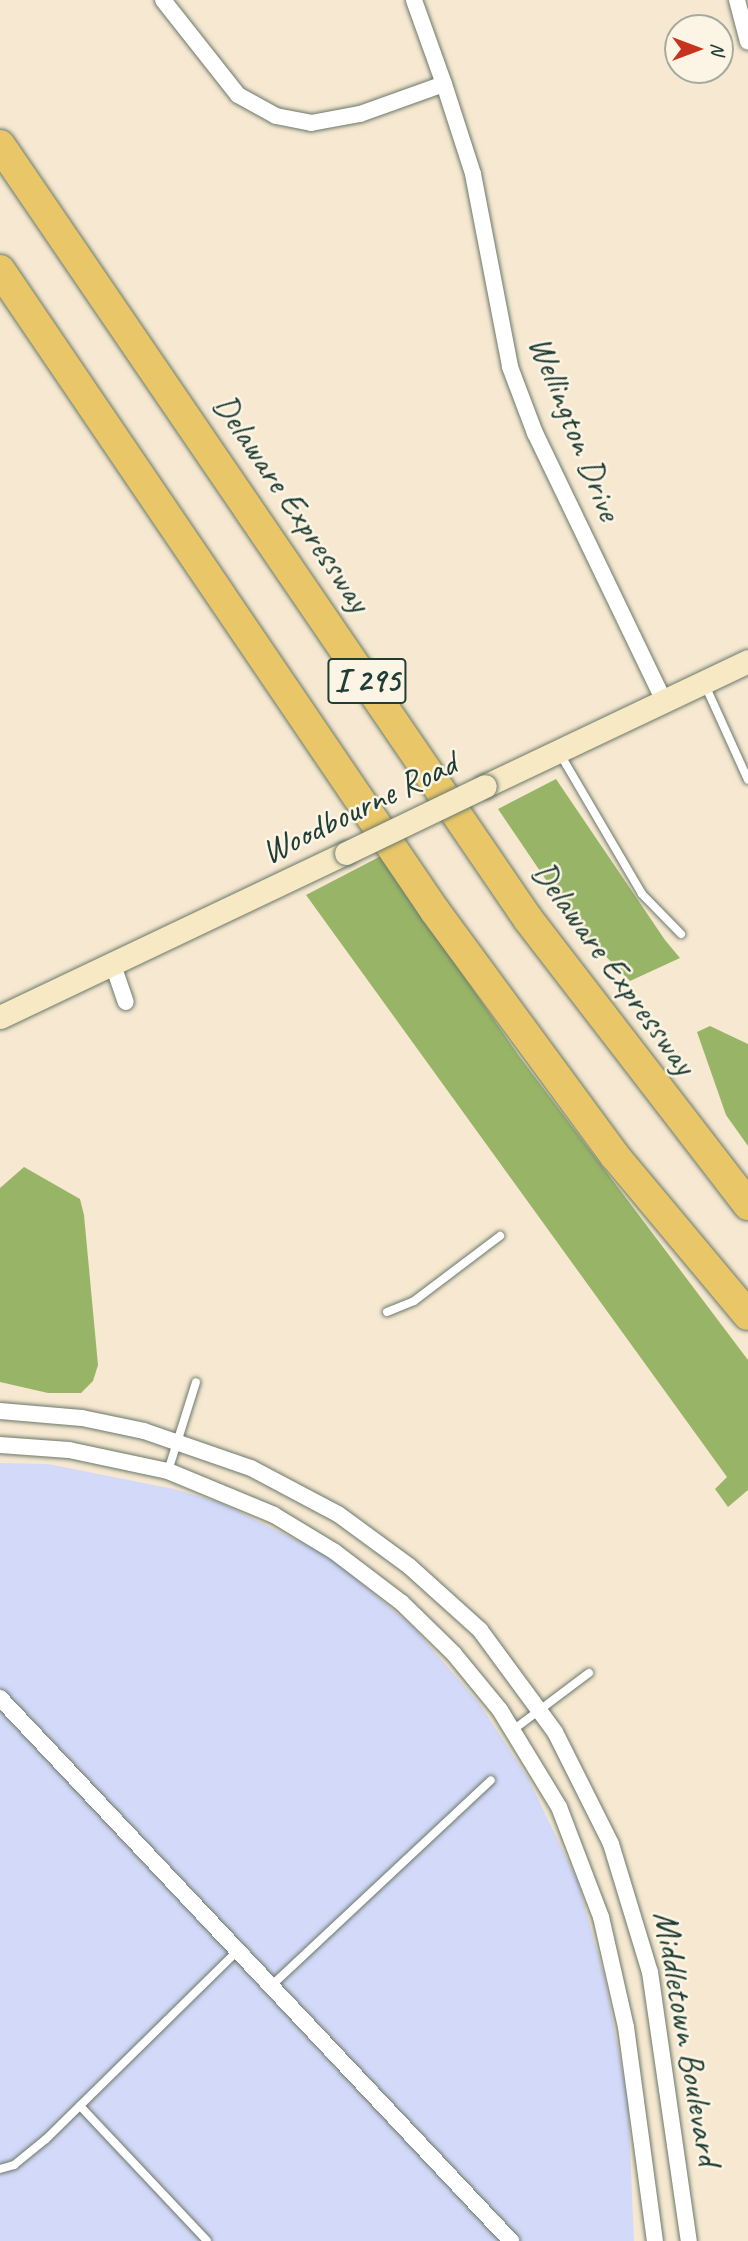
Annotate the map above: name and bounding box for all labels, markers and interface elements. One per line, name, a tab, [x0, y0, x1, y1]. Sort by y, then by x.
north arrow	[664, 14, 734, 84]
text: N	[706, 43, 730, 55]
street label: Wellington Drive	[519, 330, 631, 526]
street label: Delaware Expressway	[204, 386, 380, 620]
road number: I 295	[327, 652, 407, 710]
street label: Woodbourne Road	[255, 743, 463, 873]
street label: Delaware Expressway	[523, 853, 705, 1083]
street label: Middletown Boulevard	[644, 1908, 730, 2168]

